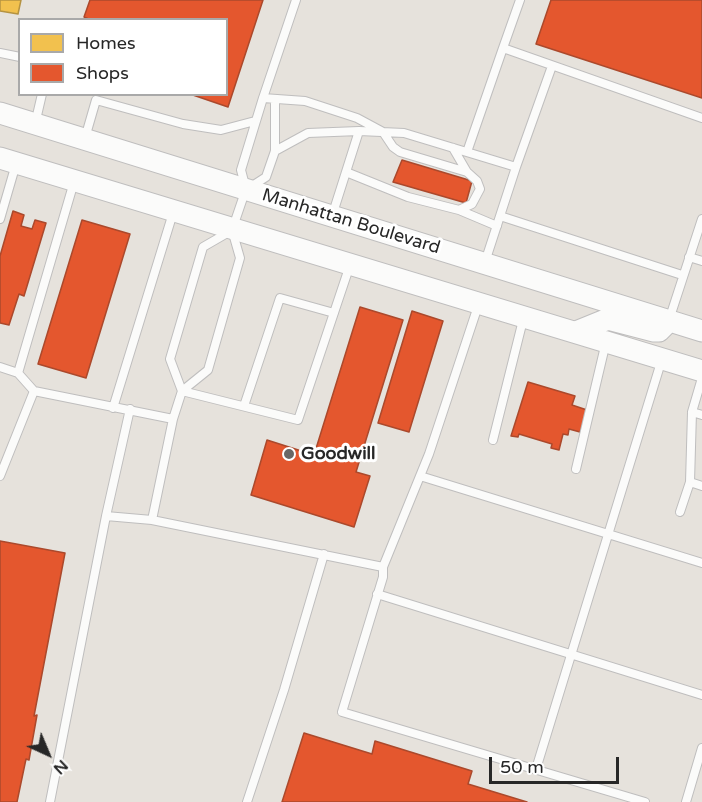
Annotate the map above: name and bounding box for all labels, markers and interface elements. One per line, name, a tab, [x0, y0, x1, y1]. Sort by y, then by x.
legend	[18, 18, 228, 96]
text: Homes	[76, 32, 136, 54]
text: Shops	[76, 62, 129, 84]
street label: Manhattan Boulevard	[259, 185, 443, 259]
place label: Goodwill	[301, 443, 376, 465]
marker: Goodwill	[282, 447, 296, 461]
north arrow	[18, 724, 78, 784]
scale bar	[492, 745, 622, 783]
text: N	[49, 755, 72, 779]
text: 50 m	[500, 756, 544, 778]

